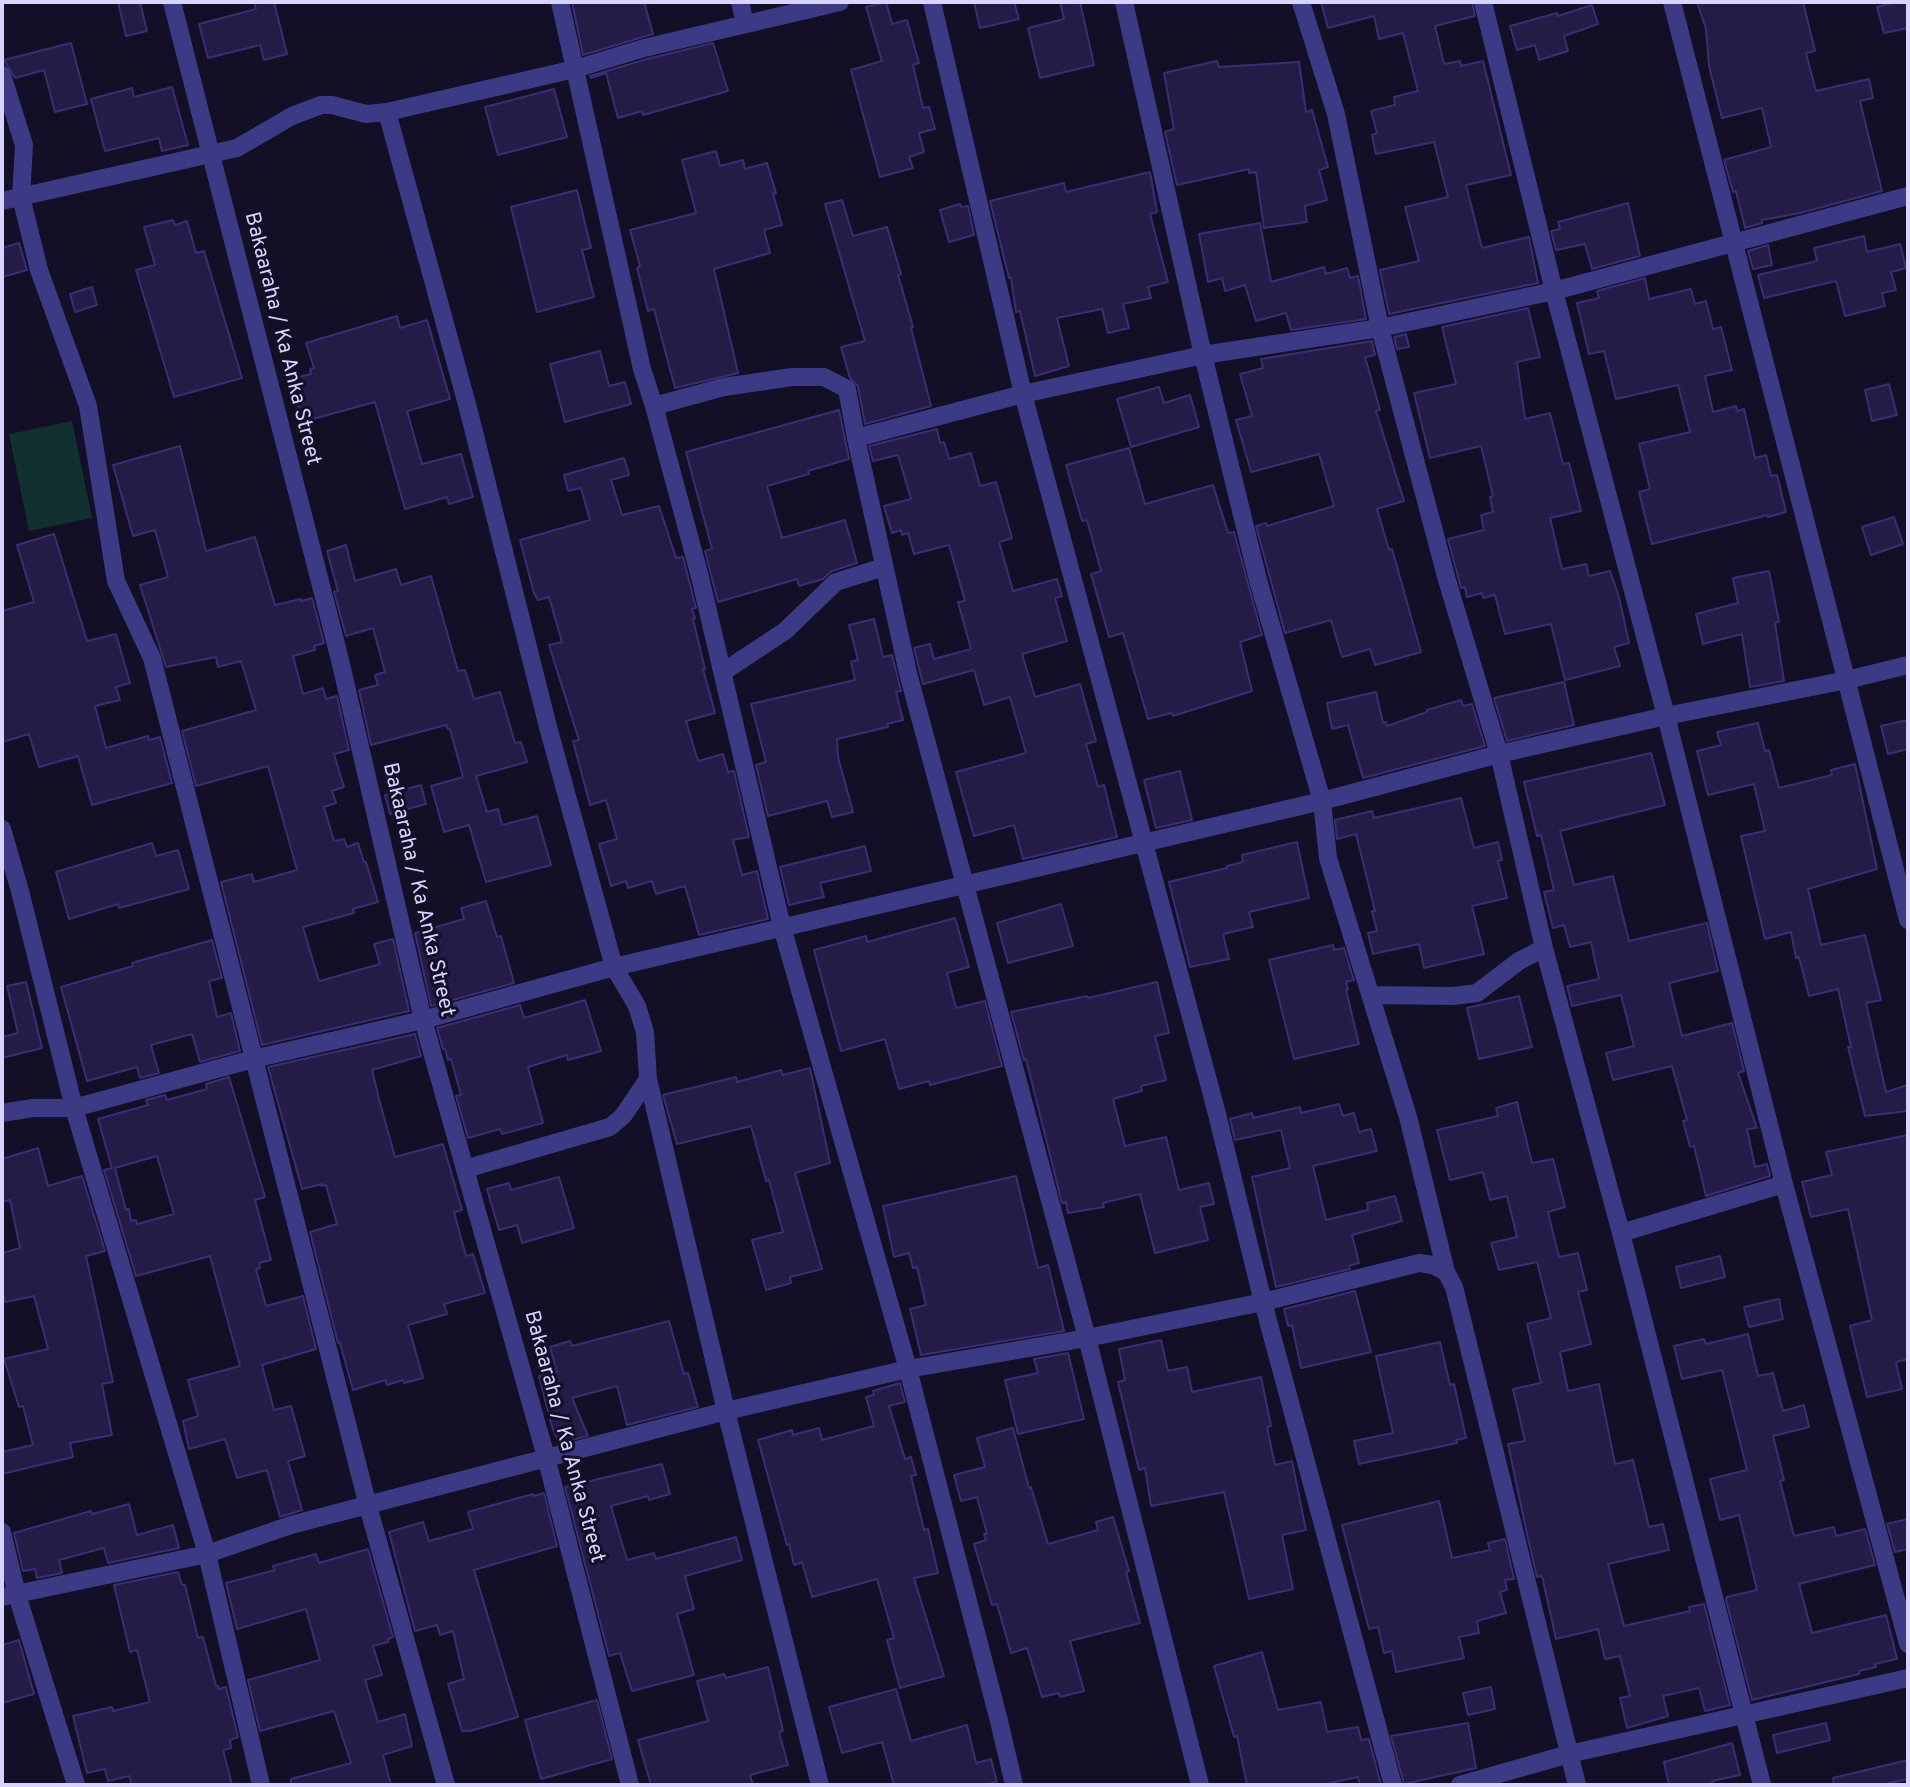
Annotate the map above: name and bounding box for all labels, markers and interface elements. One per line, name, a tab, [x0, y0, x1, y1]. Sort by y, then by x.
street label: Bakaaraha / Ka Anka Street	[237, 210, 325, 468]
street label: Bakaaraha / Ka Anka Street	[375, 760, 459, 1020]
street label: Bakaaraha / Ka Anka Street	[517, 1308, 609, 1566]

